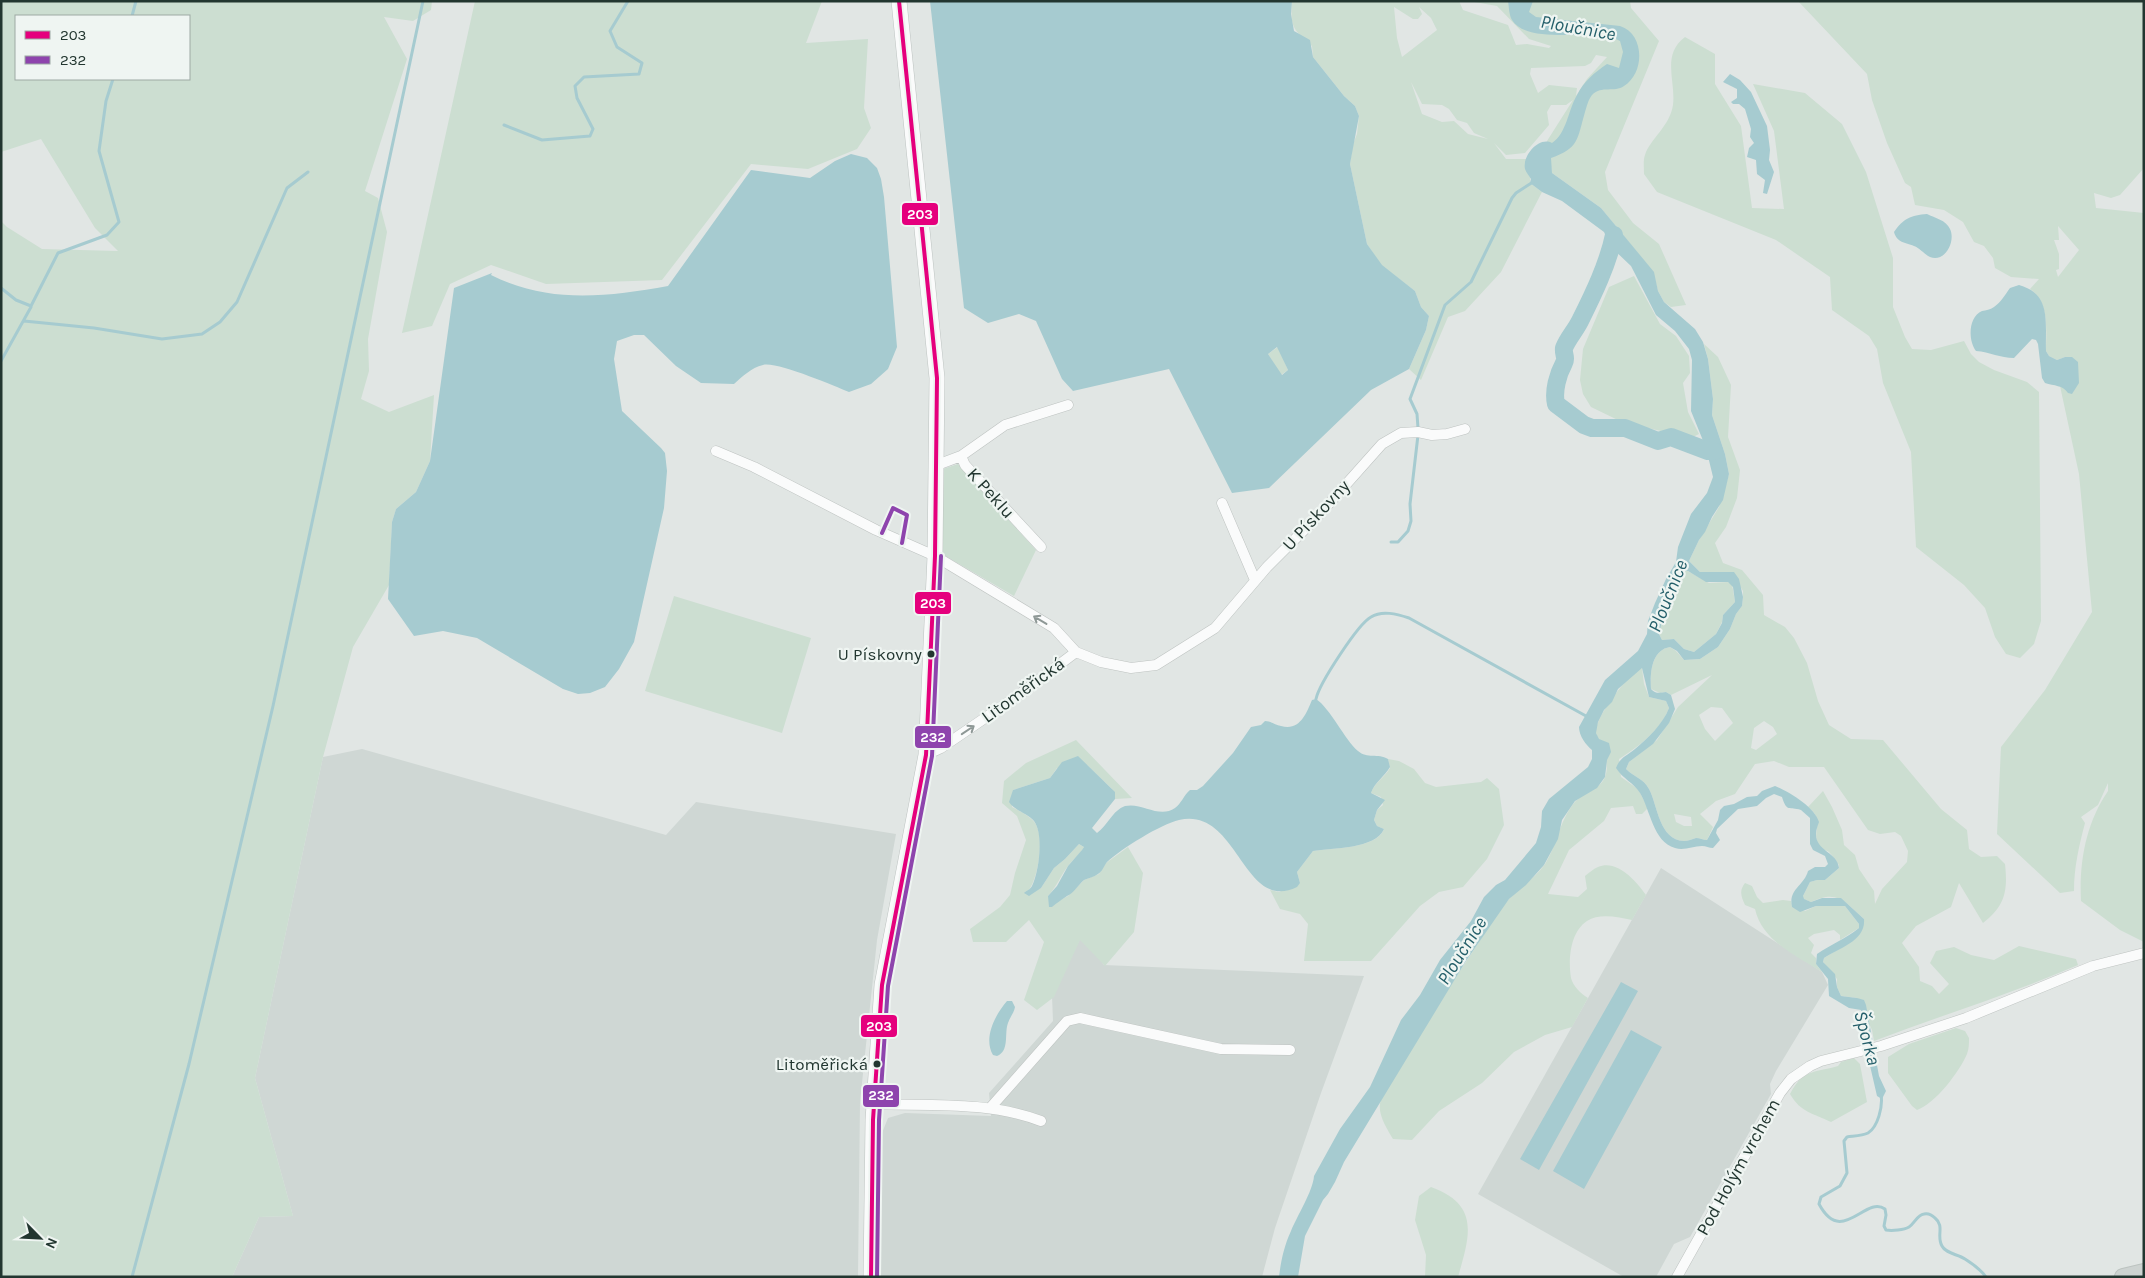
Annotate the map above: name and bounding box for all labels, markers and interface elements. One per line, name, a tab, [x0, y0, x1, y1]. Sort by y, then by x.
water label: Ploučnice	[1539, 11, 1617, 45]
legend	[15, 15, 190, 80]
text: 203	[60, 26, 86, 44]
text: 232	[60, 51, 86, 69]
line badge: 203	[901, 202, 939, 226]
text: 203	[907, 206, 933, 223]
street label: K Peklu	[963, 463, 1019, 523]
street label: U Pískovny	[1278, 474, 1355, 555]
water label: Ploučnice	[1644, 557, 1692, 635]
line badge: 203	[914, 591, 952, 615]
text: 203	[920, 595, 946, 612]
one-way arrow	[1033, 614, 1047, 624]
place label: U Pískovny	[838, 644, 922, 664]
marker: U Pískovny	[926, 649, 936, 659]
street label: Litoměřická	[977, 652, 1069, 728]
line badge: 232	[914, 725, 952, 749]
one-way arrow	[960, 725, 974, 735]
text: 232	[920, 729, 946, 746]
water label: Ploučnice	[1433, 913, 1492, 989]
water label: Šporka	[1849, 1008, 1885, 1068]
line badge: 203	[860, 1014, 898, 1038]
text: 203	[866, 1018, 892, 1035]
place label: Litoměřická	[776, 1054, 868, 1074]
marker: Litoměřická	[872, 1059, 882, 1069]
line badge: 232	[862, 1084, 900, 1108]
text: 232	[868, 1087, 894, 1104]
street label: Pod Holým vrchem	[1691, 1095, 1785, 1239]
north arrow	[15, 1213, 65, 1263]
text: N	[42, 1235, 61, 1251]

